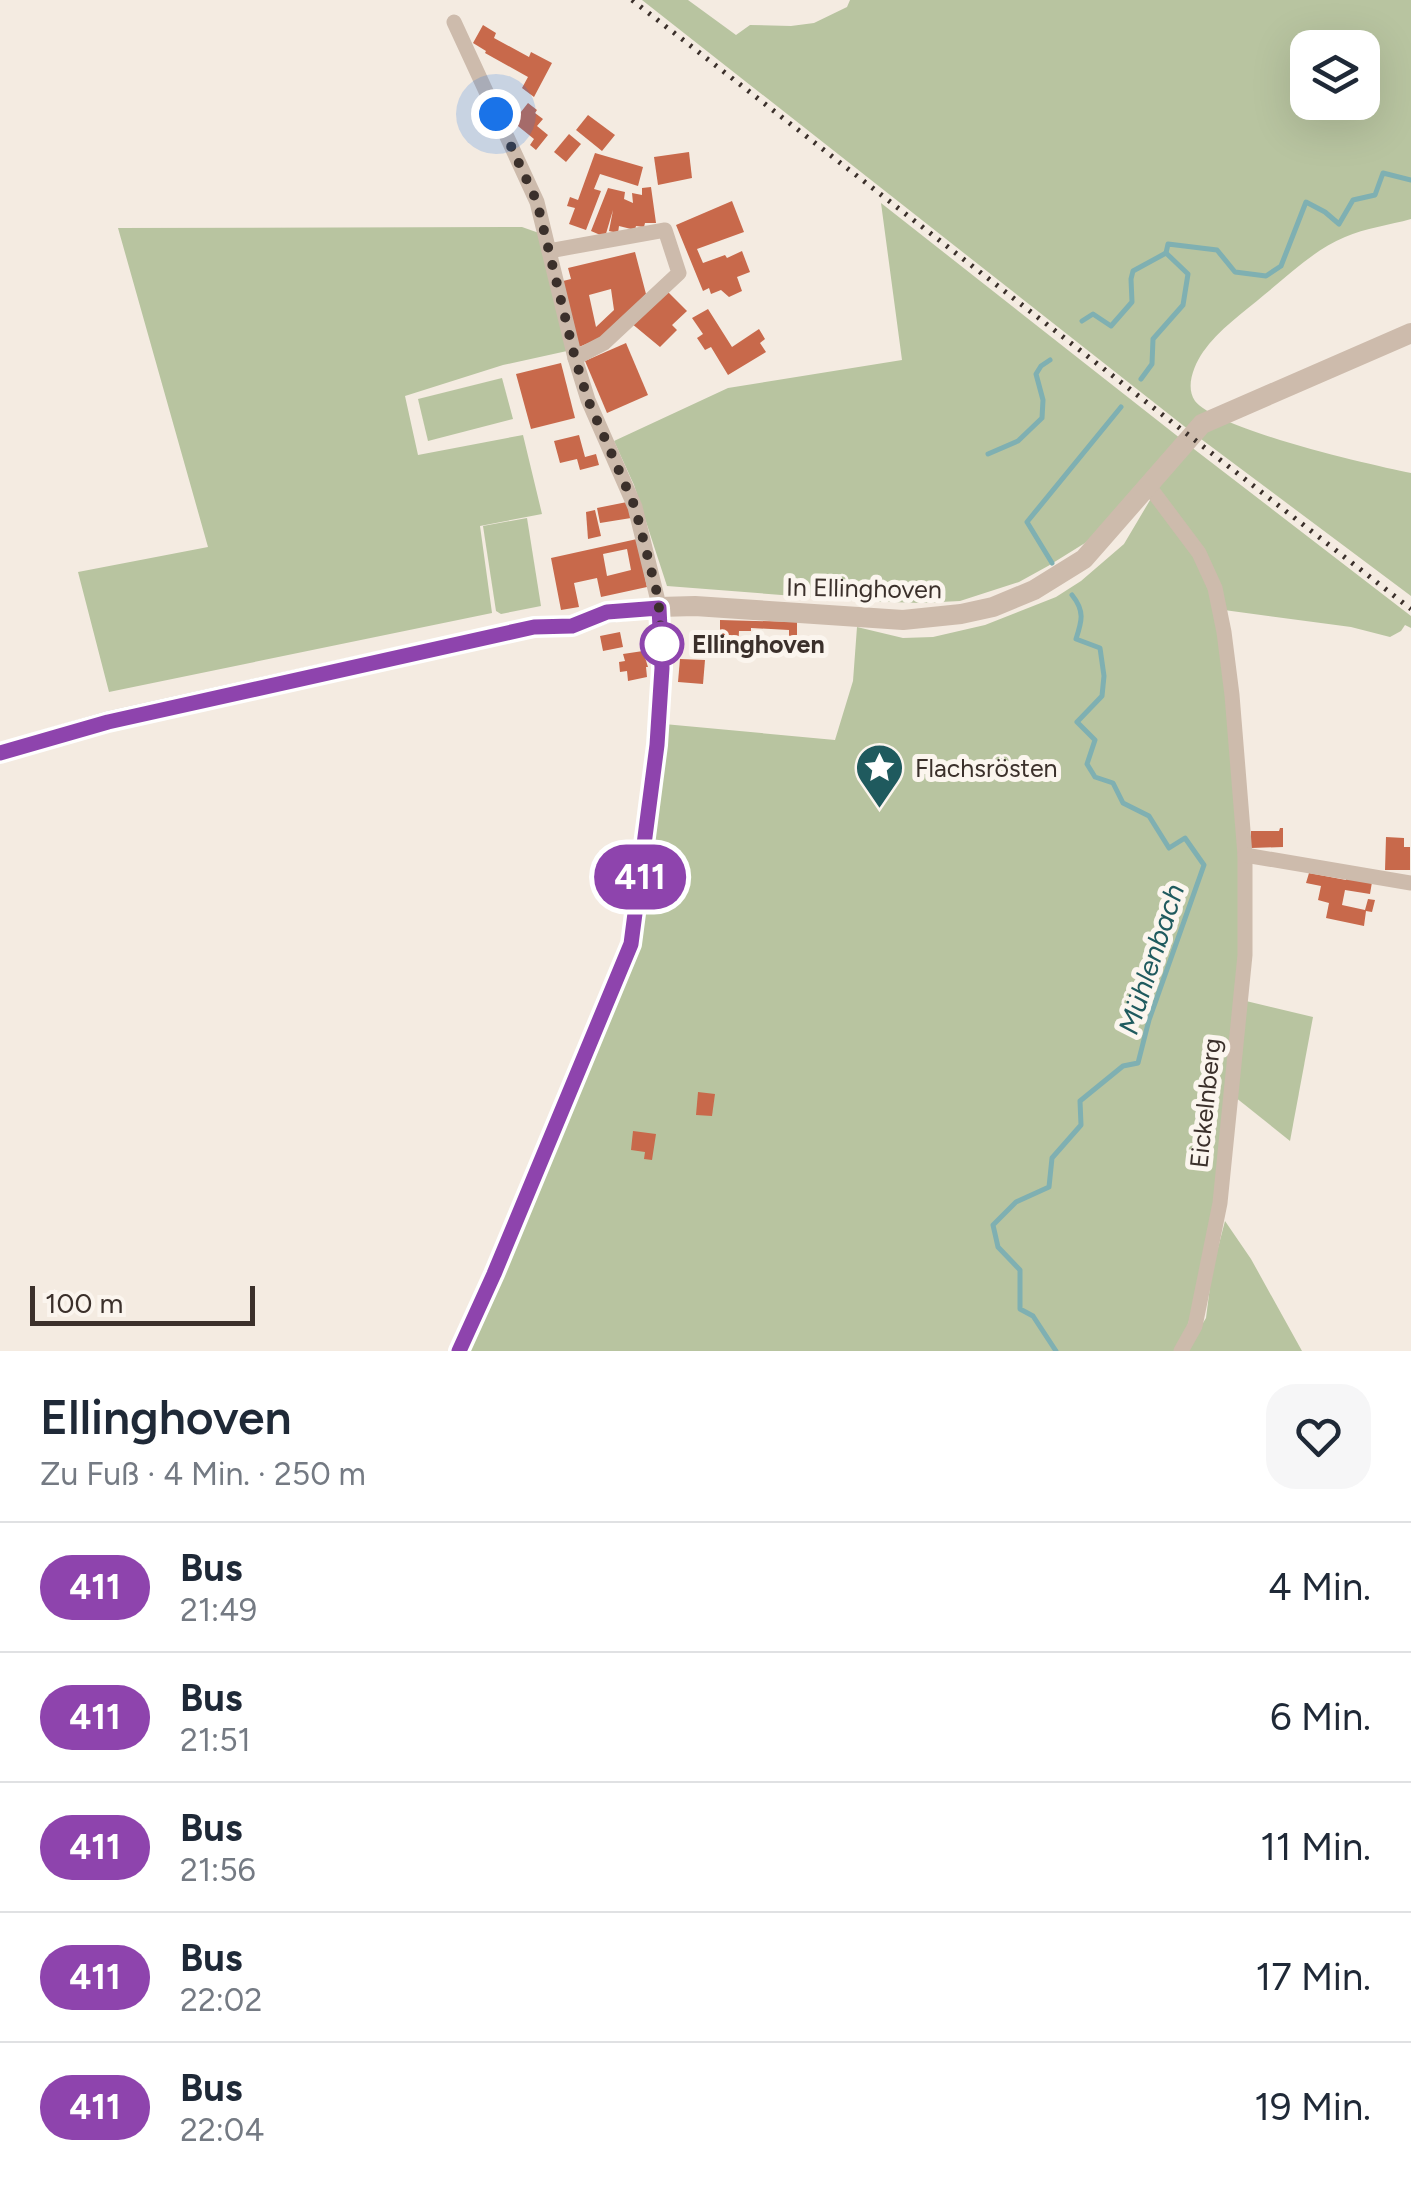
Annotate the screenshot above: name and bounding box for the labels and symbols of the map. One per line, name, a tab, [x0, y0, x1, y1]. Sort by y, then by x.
your location	[471, 89, 521, 139]
street label: In Ellinghoven	[786, 572, 942, 604]
marker: Ellinghoven	[641, 623, 683, 665]
place label: Ellinghoven	[692, 629, 825, 659]
place icon: Flachsrösten	[854, 742, 906, 810]
place label: Flachsrösten	[915, 753, 1058, 783]
line badge: 411	[582, 844, 698, 910]
water label: Mühlenbach	[1111, 880, 1191, 1038]
street label: Eickelnberg	[1183, 1037, 1227, 1169]
scale bar	[30, 1281, 255, 1326]

